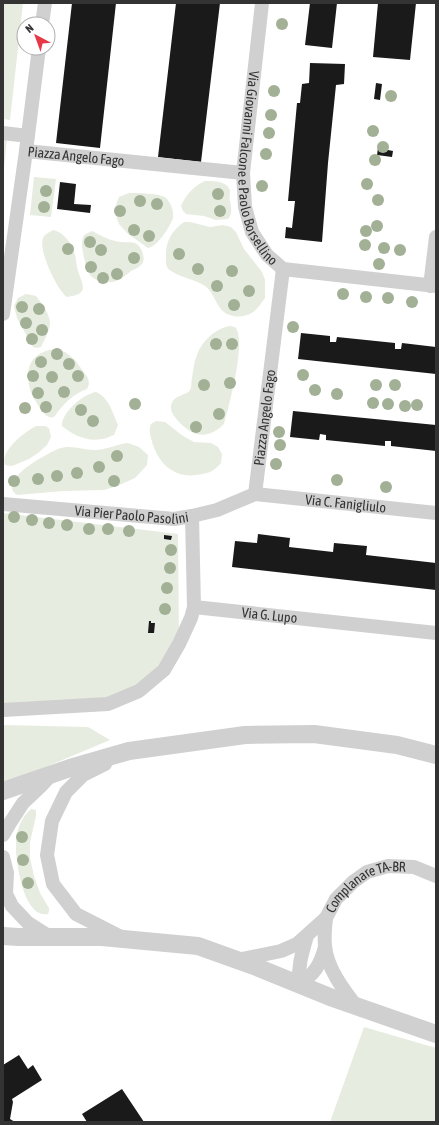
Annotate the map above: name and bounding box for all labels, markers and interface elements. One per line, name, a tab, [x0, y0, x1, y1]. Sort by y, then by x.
north arrow	[16, 16, 56, 56]
text: N	[23, 22, 36, 35]
street label: Via Giovanni Falcone e Paolo Borsellino	[235, 70, 281, 268]
street label: Piazza Angelo Fago	[27, 143, 125, 169]
street label: Piazza Angelo Fago	[251, 368, 278, 467]
street label: Via C. Fanigliulo	[304, 491, 387, 516]
street label: Via Pier Paolo Pasolini	[74, 502, 190, 527]
street label: Via G. Lupo	[241, 604, 298, 626]
street label: Complanare TA-BR	[322, 858, 406, 915]

